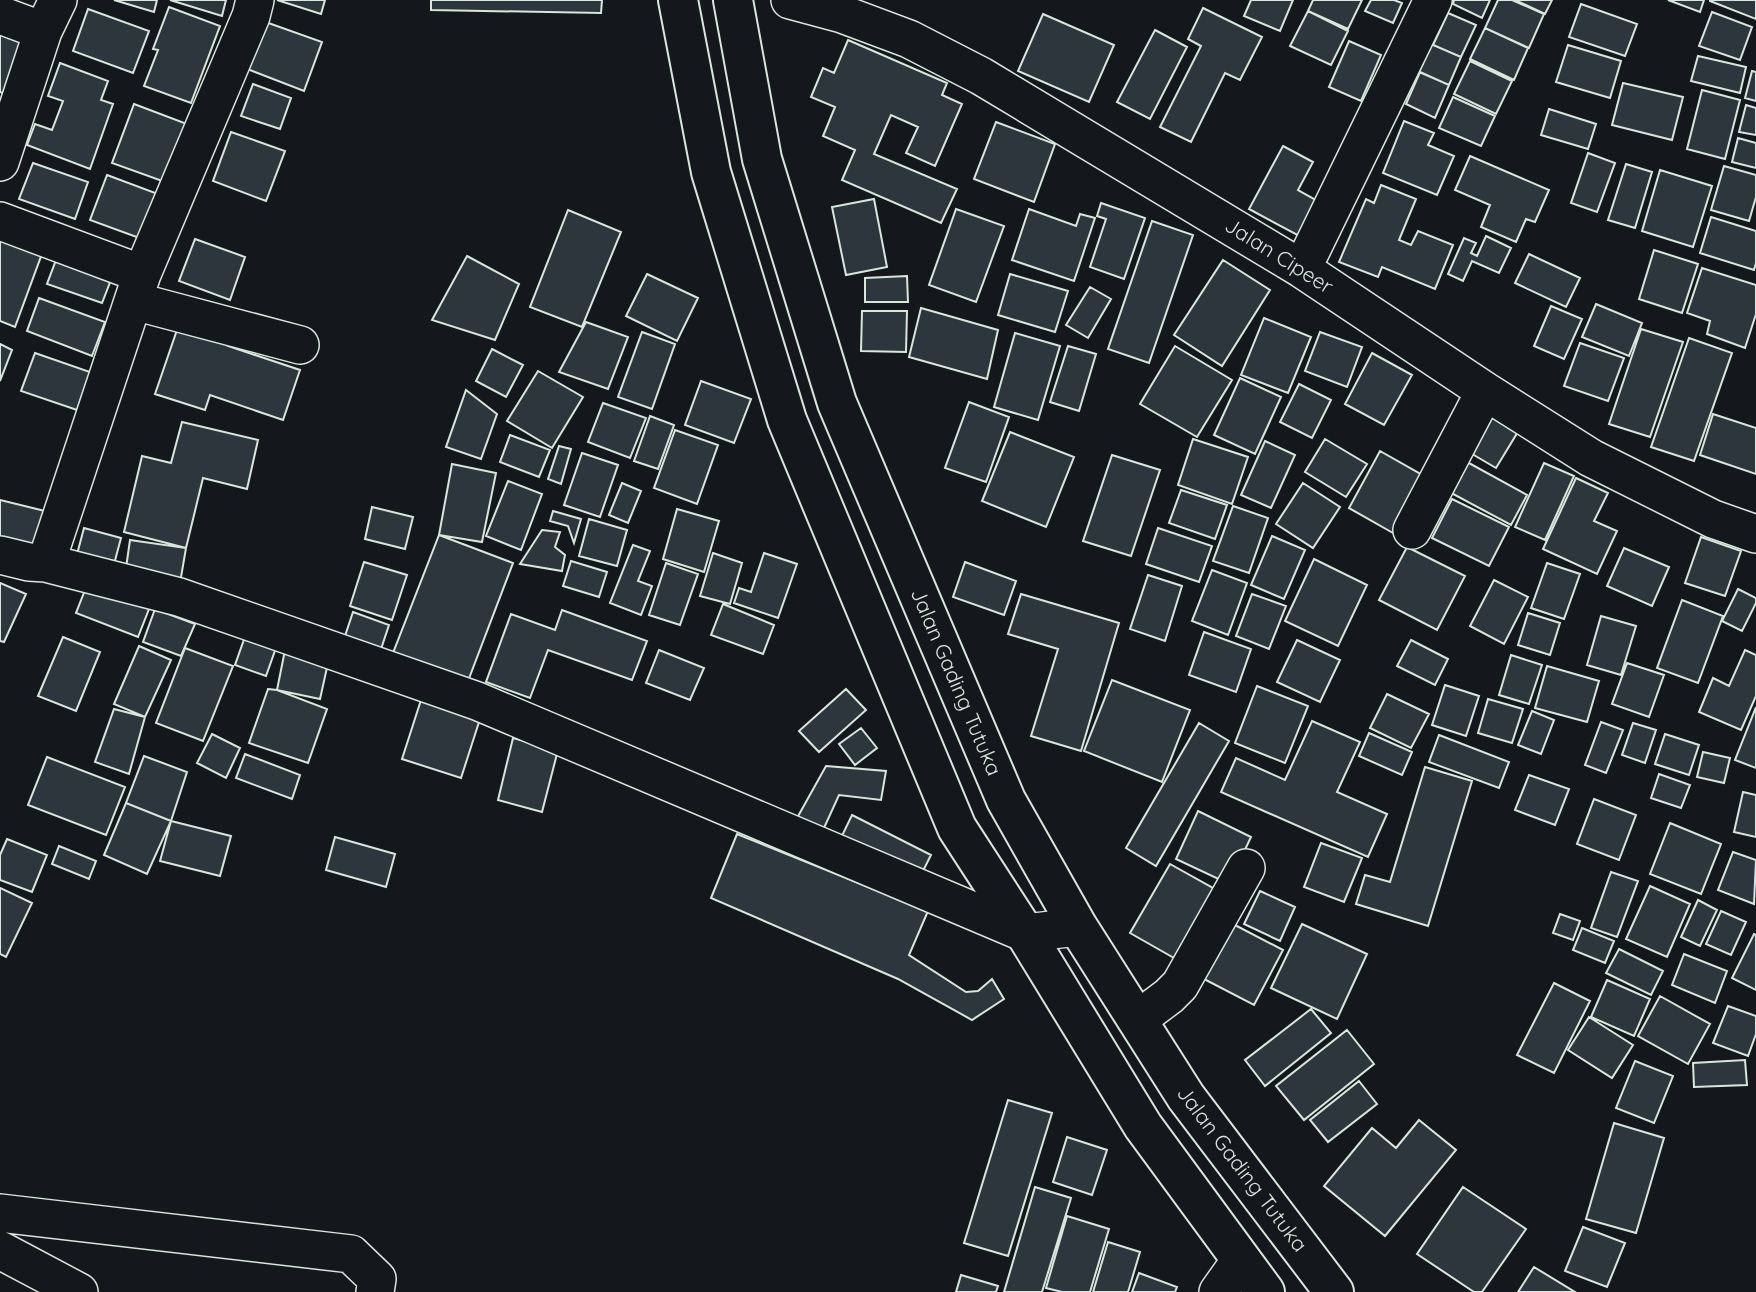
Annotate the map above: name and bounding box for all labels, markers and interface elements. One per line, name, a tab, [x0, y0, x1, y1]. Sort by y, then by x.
street label: Jalan Cipeer	[1221, 212, 1339, 299]
street label: Jalan Gading Tutuka	[906, 584, 1008, 779]
street label: Jalan Gading Tutuka	[1172, 1080, 1314, 1257]

